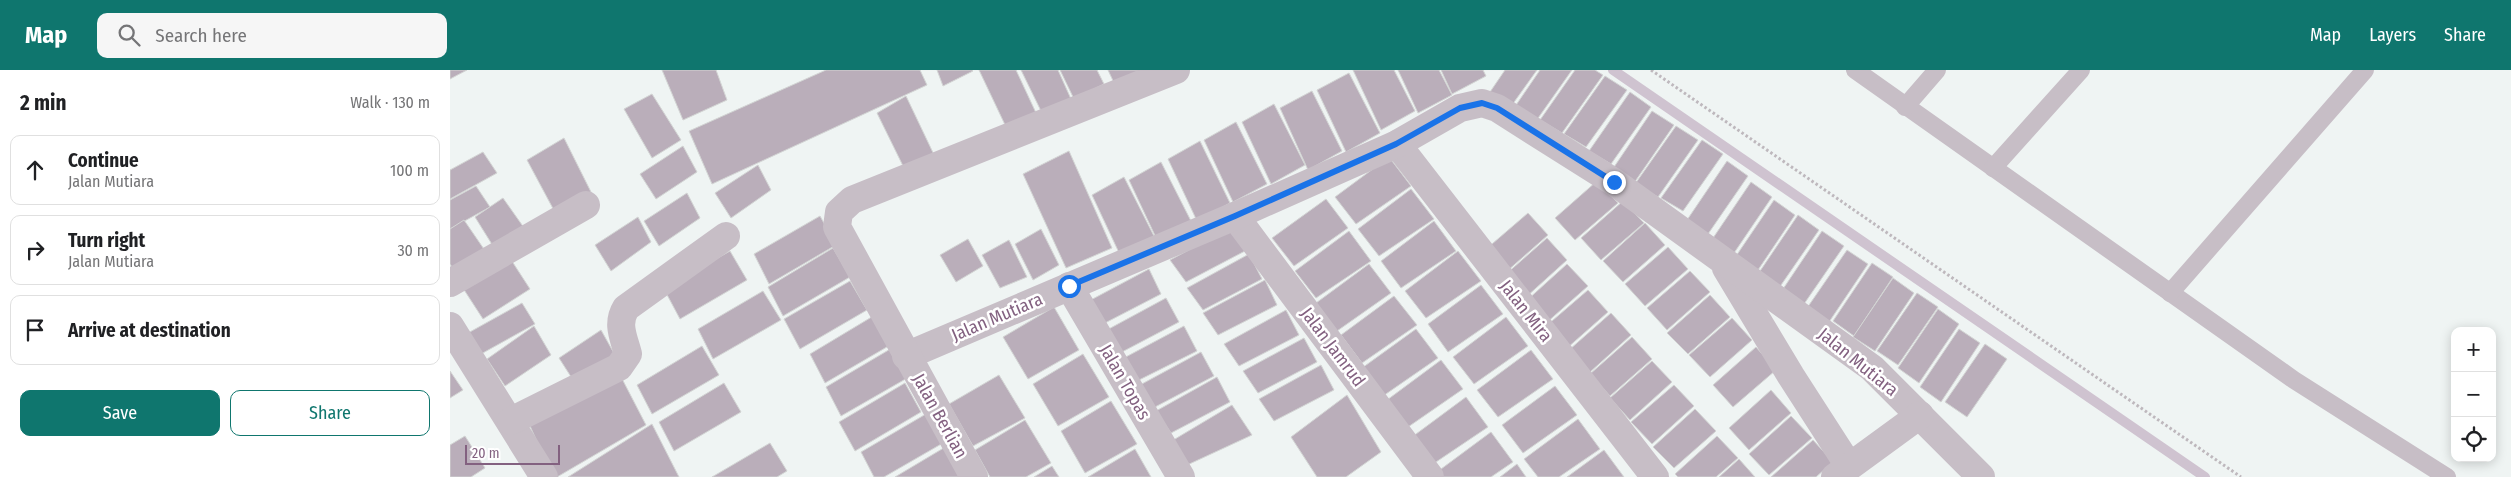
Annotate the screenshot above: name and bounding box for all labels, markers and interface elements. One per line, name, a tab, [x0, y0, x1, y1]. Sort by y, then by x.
search box	[97, 13, 447, 58]
text: Map	[25, 21, 67, 49]
icon: search	[115, 21, 143, 49]
text: Search here	[155, 24, 247, 47]
text: Map	[2310, 24, 2341, 46]
text: Layers	[2369, 24, 2416, 46]
text: Share	[2444, 24, 2486, 46]
text: 2 min	[20, 90, 67, 116]
text: Walk · 130 m	[350, 93, 430, 112]
text: Continue	[68, 149, 139, 172]
icon: ahead	[21, 156, 49, 184]
text: 100 m	[390, 161, 429, 180]
route end	[1603, 171, 1626, 194]
text: Jalan Mutiara	[68, 172, 154, 191]
text: Turn right	[68, 229, 145, 252]
icon: right	[21, 236, 49, 264]
text: 30 m	[397, 241, 429, 260]
text: Jalan Mutiara	[68, 252, 154, 271]
route start	[1058, 275, 1081, 298]
street label: Jalan Mira	[1495, 276, 1557, 347]
street label: Jalan Mutiara	[948, 288, 1046, 346]
street label: Jalan Jamrud	[1296, 303, 1370, 391]
icon: arrive	[21, 316, 49, 344]
text: Arrive at destination	[68, 319, 231, 342]
street label: Jalan Mutiara	[1813, 323, 1903, 401]
map controls	[2451, 327, 2496, 462]
button: +	[2451, 327, 2496, 372]
street label: Jalan Topas	[1095, 340, 1156, 424]
street label: Jalan Berlian	[908, 370, 972, 462]
button: −	[2451, 372, 2496, 417]
button: Save	[20, 390, 220, 436]
button: Share	[230, 390, 430, 436]
button: locate	[2451, 417, 2496, 462]
scale bar	[465, 442, 560, 465]
text: 20 m	[472, 445, 500, 462]

